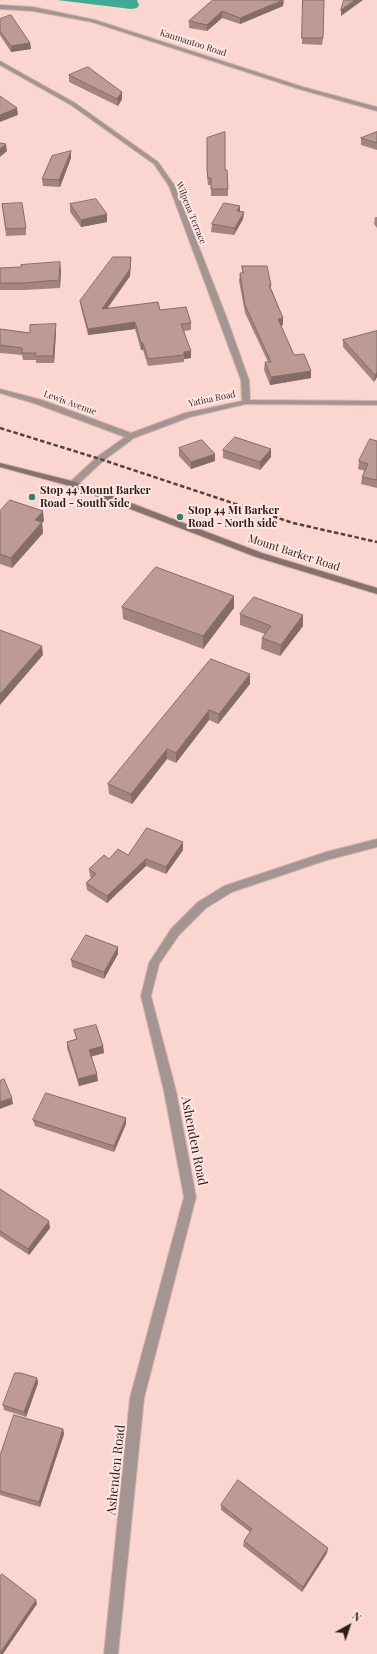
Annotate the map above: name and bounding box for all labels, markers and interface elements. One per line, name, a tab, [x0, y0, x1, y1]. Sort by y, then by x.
street label: Kanmantoo Road	[158, 27, 228, 59]
street label: Wilpena Terrace	[174, 180, 208, 246]
street label: Lewis Avenue	[42, 388, 98, 418]
street label: Yatina Road	[188, 389, 236, 409]
place label: Stop 44 Mount Barker Road - South side	[40, 484, 151, 510]
marker: Stop 44 Mount Barker Road - South side	[27, 492, 37, 502]
place label: Stop 44 Mt Barker Road - North side	[188, 504, 279, 530]
marker: Stop 44 Mt Barker Road - North side	[175, 512, 185, 522]
street label: Mount Barker Road	[246, 532, 342, 574]
street label: Ashenden Road	[178, 1095, 210, 1187]
street label: Ashenden Road	[104, 1424, 128, 1516]
north arrow	[329, 1606, 369, 1646]
text: N	[349, 1608, 365, 1625]

